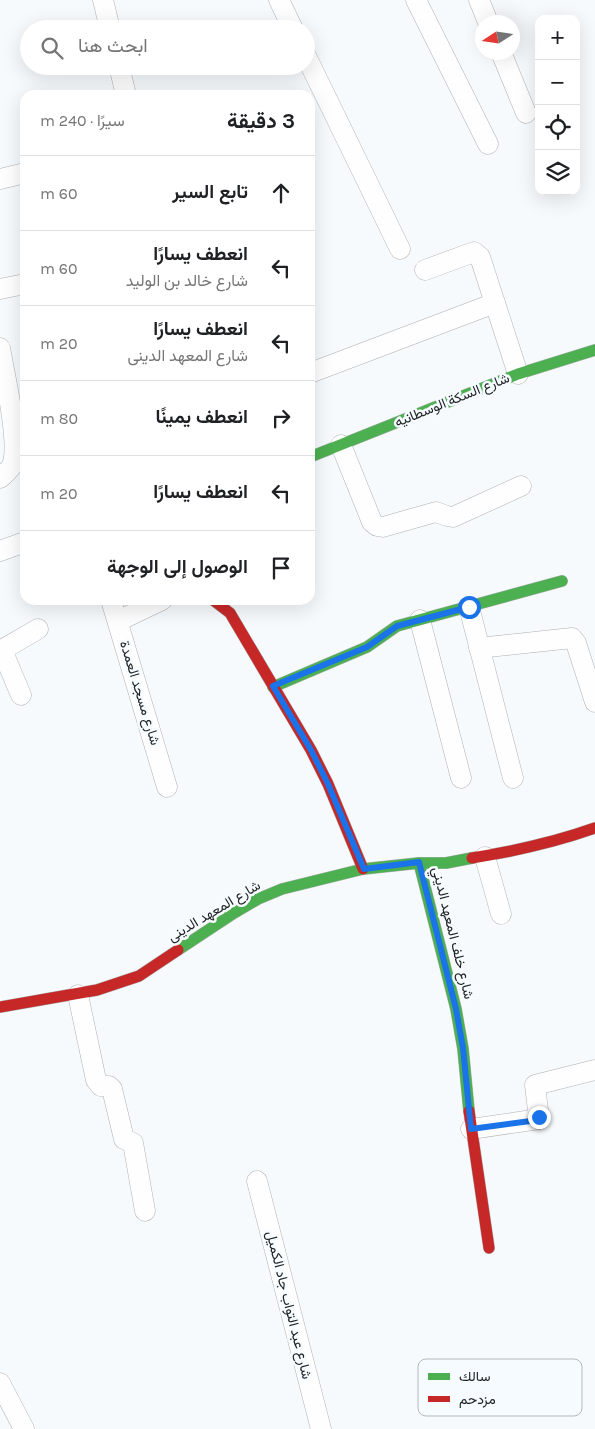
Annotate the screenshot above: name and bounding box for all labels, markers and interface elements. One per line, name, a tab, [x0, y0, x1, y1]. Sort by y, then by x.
north arrow	[475, 15, 520, 60]
map controls	[535, 15, 580, 195]
button: +	[535, 15, 580, 60]
search box	[20, 20, 315, 75]
icon: search	[38, 34, 66, 62]
text: ابحث هنا	[78, 35, 148, 57]
button: −	[535, 60, 580, 105]
button: locate	[535, 105, 580, 150]
text: 3 دقيقة	[227, 109, 295, 133]
text: سيرًا · 240 m	[40, 111, 125, 130]
button: layers	[535, 150, 580, 195]
icon: ahead	[267, 179, 295, 207]
text: تابع السير	[172, 181, 248, 203]
text: 60 m	[40, 184, 77, 203]
text: انعطف يسارًا	[153, 243, 248, 265]
icon: left	[267, 254, 295, 282]
text: 60 m	[40, 259, 77, 278]
text: شارع خالد بن الوليد	[126, 271, 248, 290]
text: انعطف يسارًا	[153, 318, 248, 340]
icon: left	[267, 329, 295, 357]
text: 20 m	[40, 334, 78, 353]
text: شارع المعهد الدينى	[128, 346, 248, 365]
street label: شارع السكة الوسطانيه	[392, 369, 513, 433]
icon: right	[267, 404, 295, 432]
text: انعطف يمينًا	[156, 406, 248, 428]
text: 80 m	[40, 409, 78, 428]
icon: left	[267, 479, 295, 507]
text: انعطف يسارًا	[153, 481, 248, 503]
text: 20 m	[40, 484, 78, 503]
icon: arrive	[267, 554, 295, 582]
text: الوصول إلى الوجهة	[107, 556, 248, 578]
route start	[458, 596, 481, 619]
street label: شارع مسجد العمدة	[114, 639, 164, 748]
street label: شارع خلف المعهد الديني	[425, 865, 478, 1002]
street label: شارع المعهد الدينى	[164, 877, 265, 947]
route end	[528, 1106, 551, 1129]
street label: شارع عبد التواب جاد الكميل	[260, 1229, 316, 1381]
legend	[418, 1359, 582, 1416]
text: سالك	[459, 1368, 490, 1385]
text: مزدحم	[459, 1391, 496, 1408]

